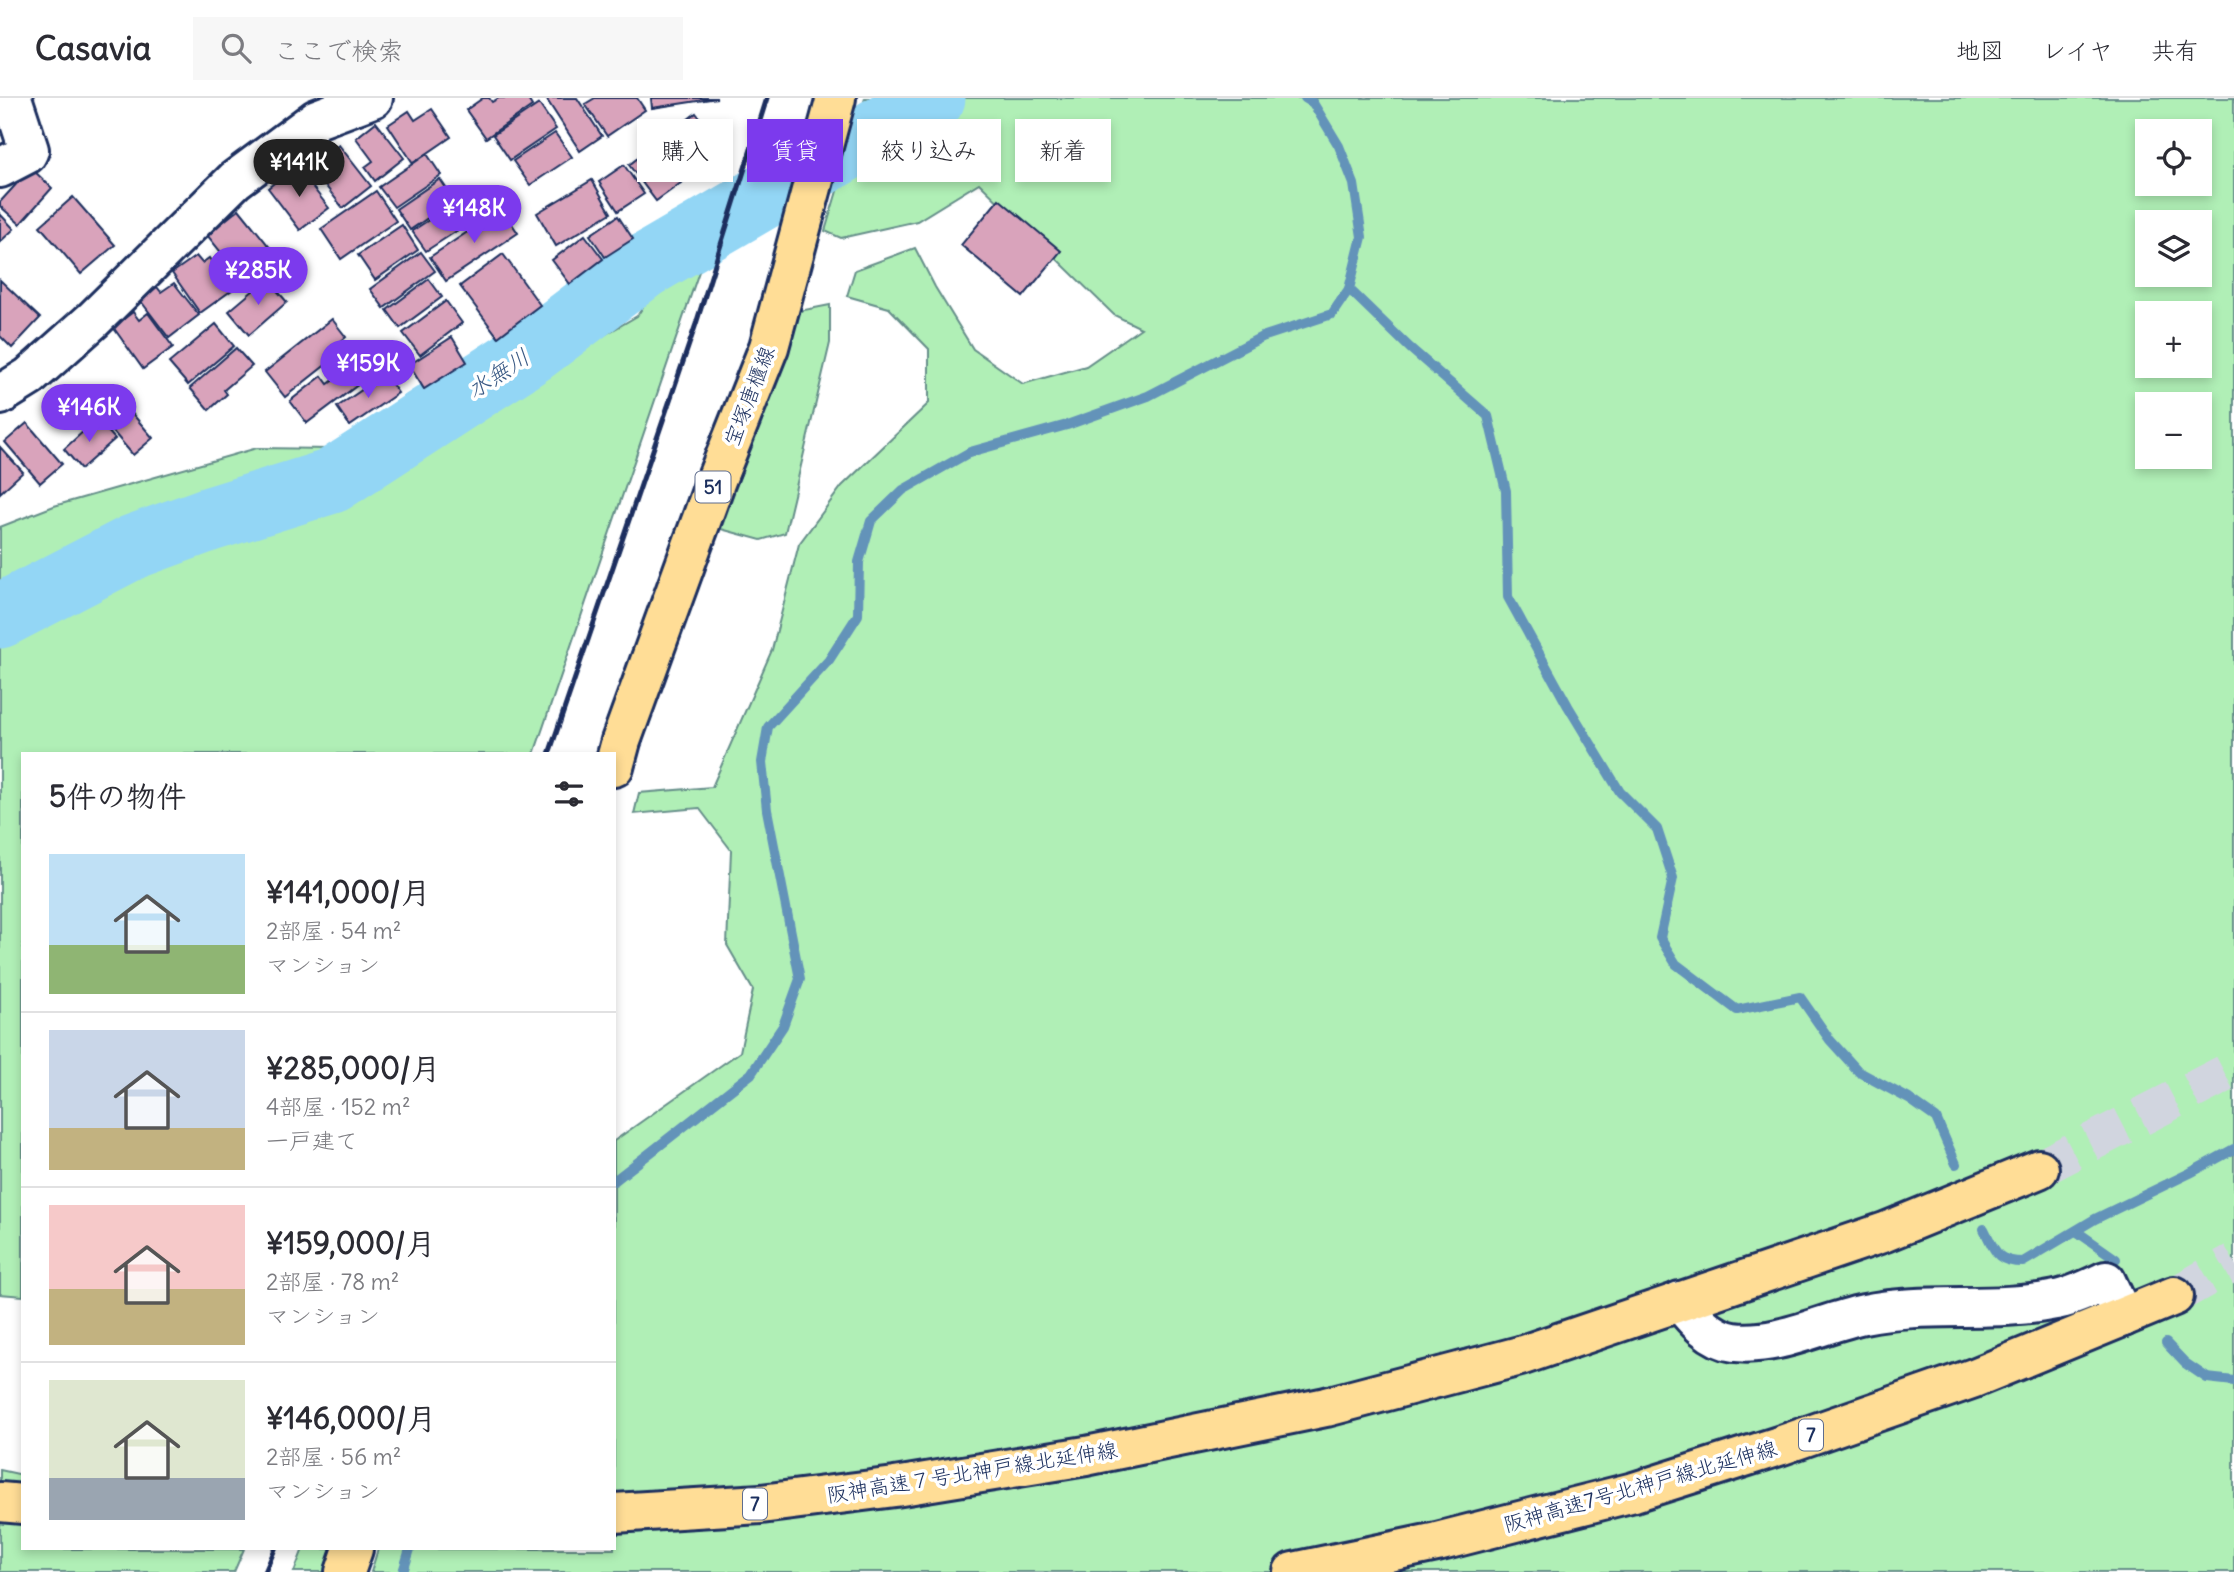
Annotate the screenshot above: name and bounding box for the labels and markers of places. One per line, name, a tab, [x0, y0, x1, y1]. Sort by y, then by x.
pin: ¥141K	[250, 140, 348, 199]
pin: ¥148K	[425, 186, 523, 245]
pin: ¥285K	[209, 248, 307, 307]
pin: ¥159K	[319, 341, 417, 400]
pin: ¥146K	[40, 384, 138, 444]

